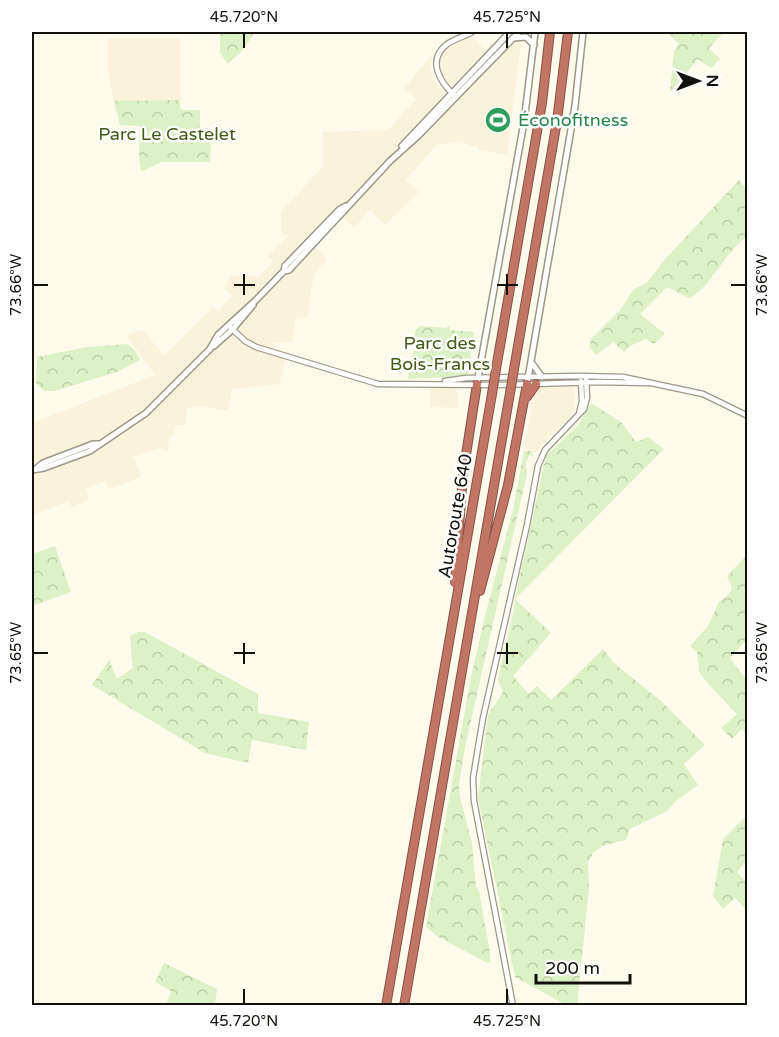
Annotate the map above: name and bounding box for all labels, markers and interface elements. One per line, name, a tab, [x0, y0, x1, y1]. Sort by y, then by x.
text: 45.720°N	[210, 8, 278, 26]
text: 45.725°N	[473, 8, 541, 26]
north arrow	[668, 51, 728, 111]
text: N	[702, 75, 722, 87]
sports icon: Éconofitness	[483, 105, 513, 135]
place label: Éconofitness	[518, 109, 628, 131]
park label: Parc Le Castelet	[98, 123, 236, 145]
text: 73.66°W	[7, 254, 25, 316]
text: 73.66°W	[753, 254, 771, 316]
park label: Parc des Bois-Francs	[390, 332, 490, 375]
street label: Autoroute 640	[433, 452, 477, 580]
text: 73.65°W	[7, 622, 25, 684]
text: 73.65°W	[753, 622, 771, 684]
scale bar	[536, 947, 630, 985]
text: 200 m	[545, 957, 600, 979]
text: 45.720°N	[210, 1012, 278, 1030]
text: 45.725°N	[473, 1012, 541, 1030]

